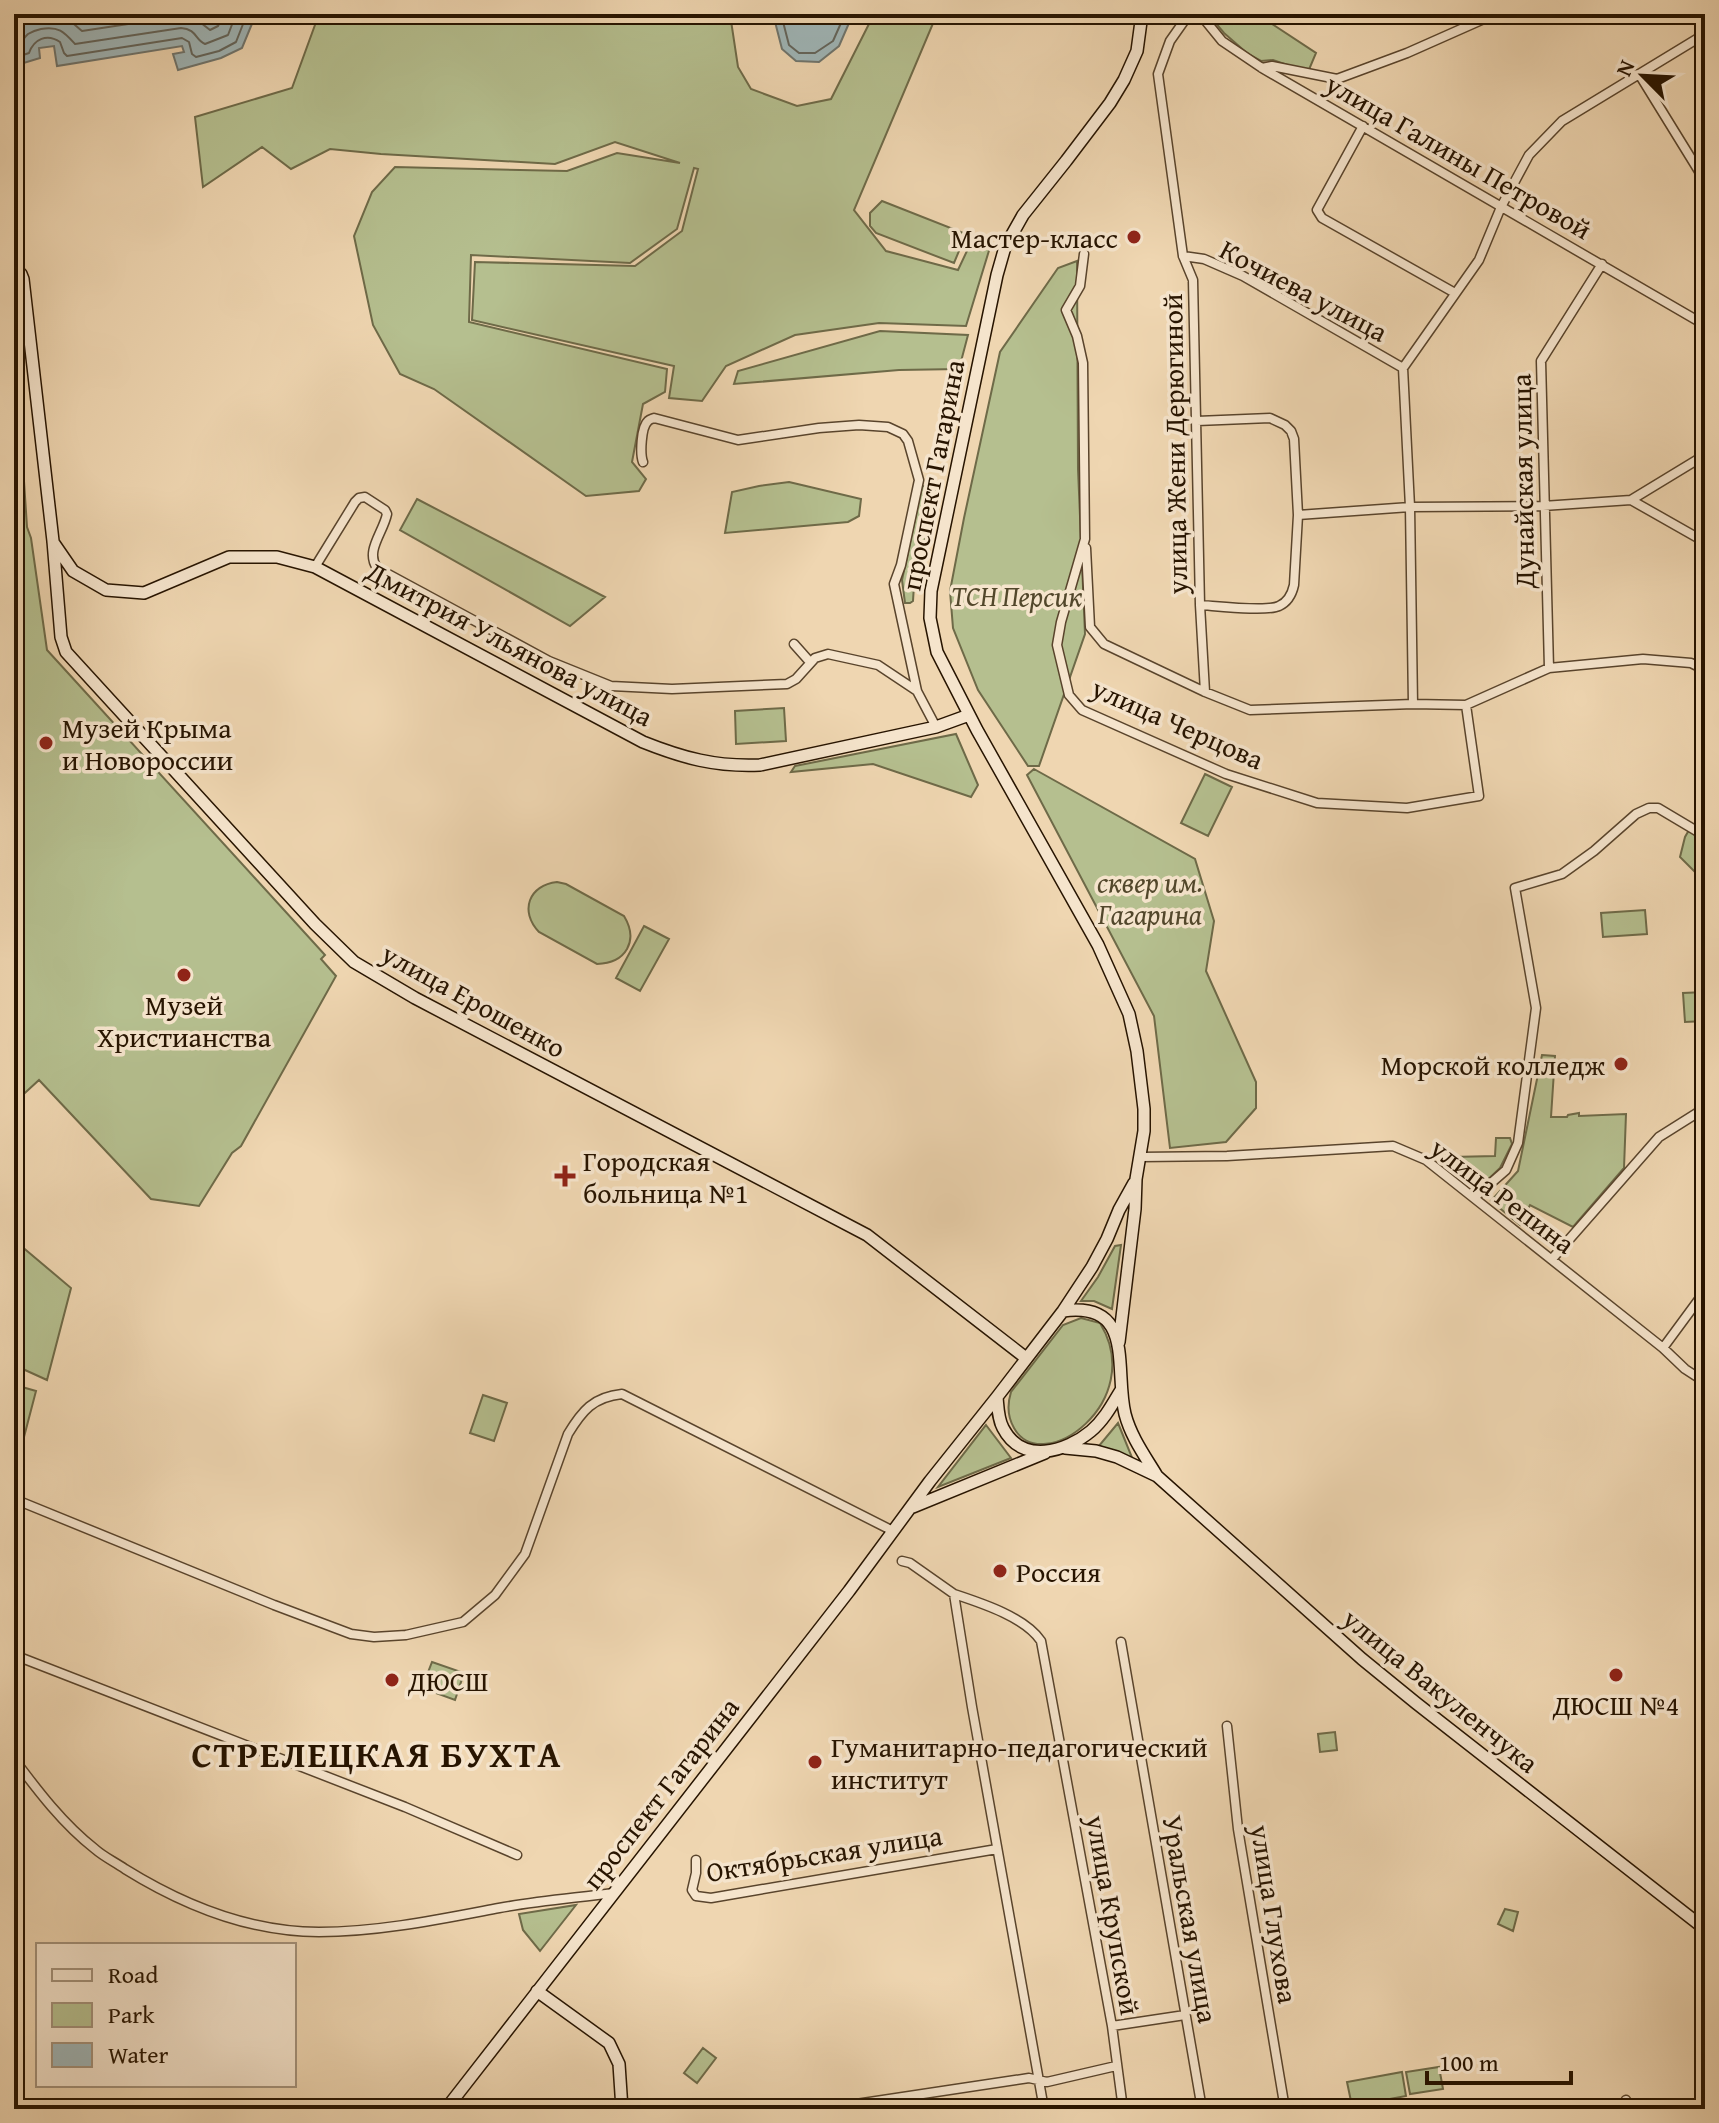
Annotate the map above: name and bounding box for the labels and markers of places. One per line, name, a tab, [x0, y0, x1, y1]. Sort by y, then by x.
place label: Мастер-класс	[951, 217, 1118, 258]
marker: Мастер-класс	[1125, 228, 1143, 246]
place label: Музей Крыма и Новороссии	[62, 707, 233, 780]
marker: Музей Крыма и Новороссии	[37, 734, 55, 752]
marker: Музей Христианства	[175, 966, 193, 984]
place label: Музей Христианства	[97, 984, 272, 1057]
place label: Морской колледж	[1381, 1044, 1605, 1085]
marker: Морской колледж	[1612, 1055, 1630, 1073]
place label: Городская больница №1	[583, 1140, 749, 1213]
marker: Городская больница №1	[554, 1165, 576, 1187]
place label: Россия	[1016, 1551, 1101, 1592]
marker: Россия	[991, 1562, 1009, 1580]
place label: ДЮСШ	[407, 1660, 488, 1701]
marker: ДЮСШ №4	[1607, 1666, 1625, 1684]
marker: ДЮСШ	[383, 1671, 401, 1689]
place label: ДЮСШ №4	[1552, 1684, 1679, 1725]
place label: Гуманитарно-педагогический институт	[831, 1726, 1208, 1799]
marker: Гуманитарно-педагогический институт	[806, 1753, 824, 1771]

